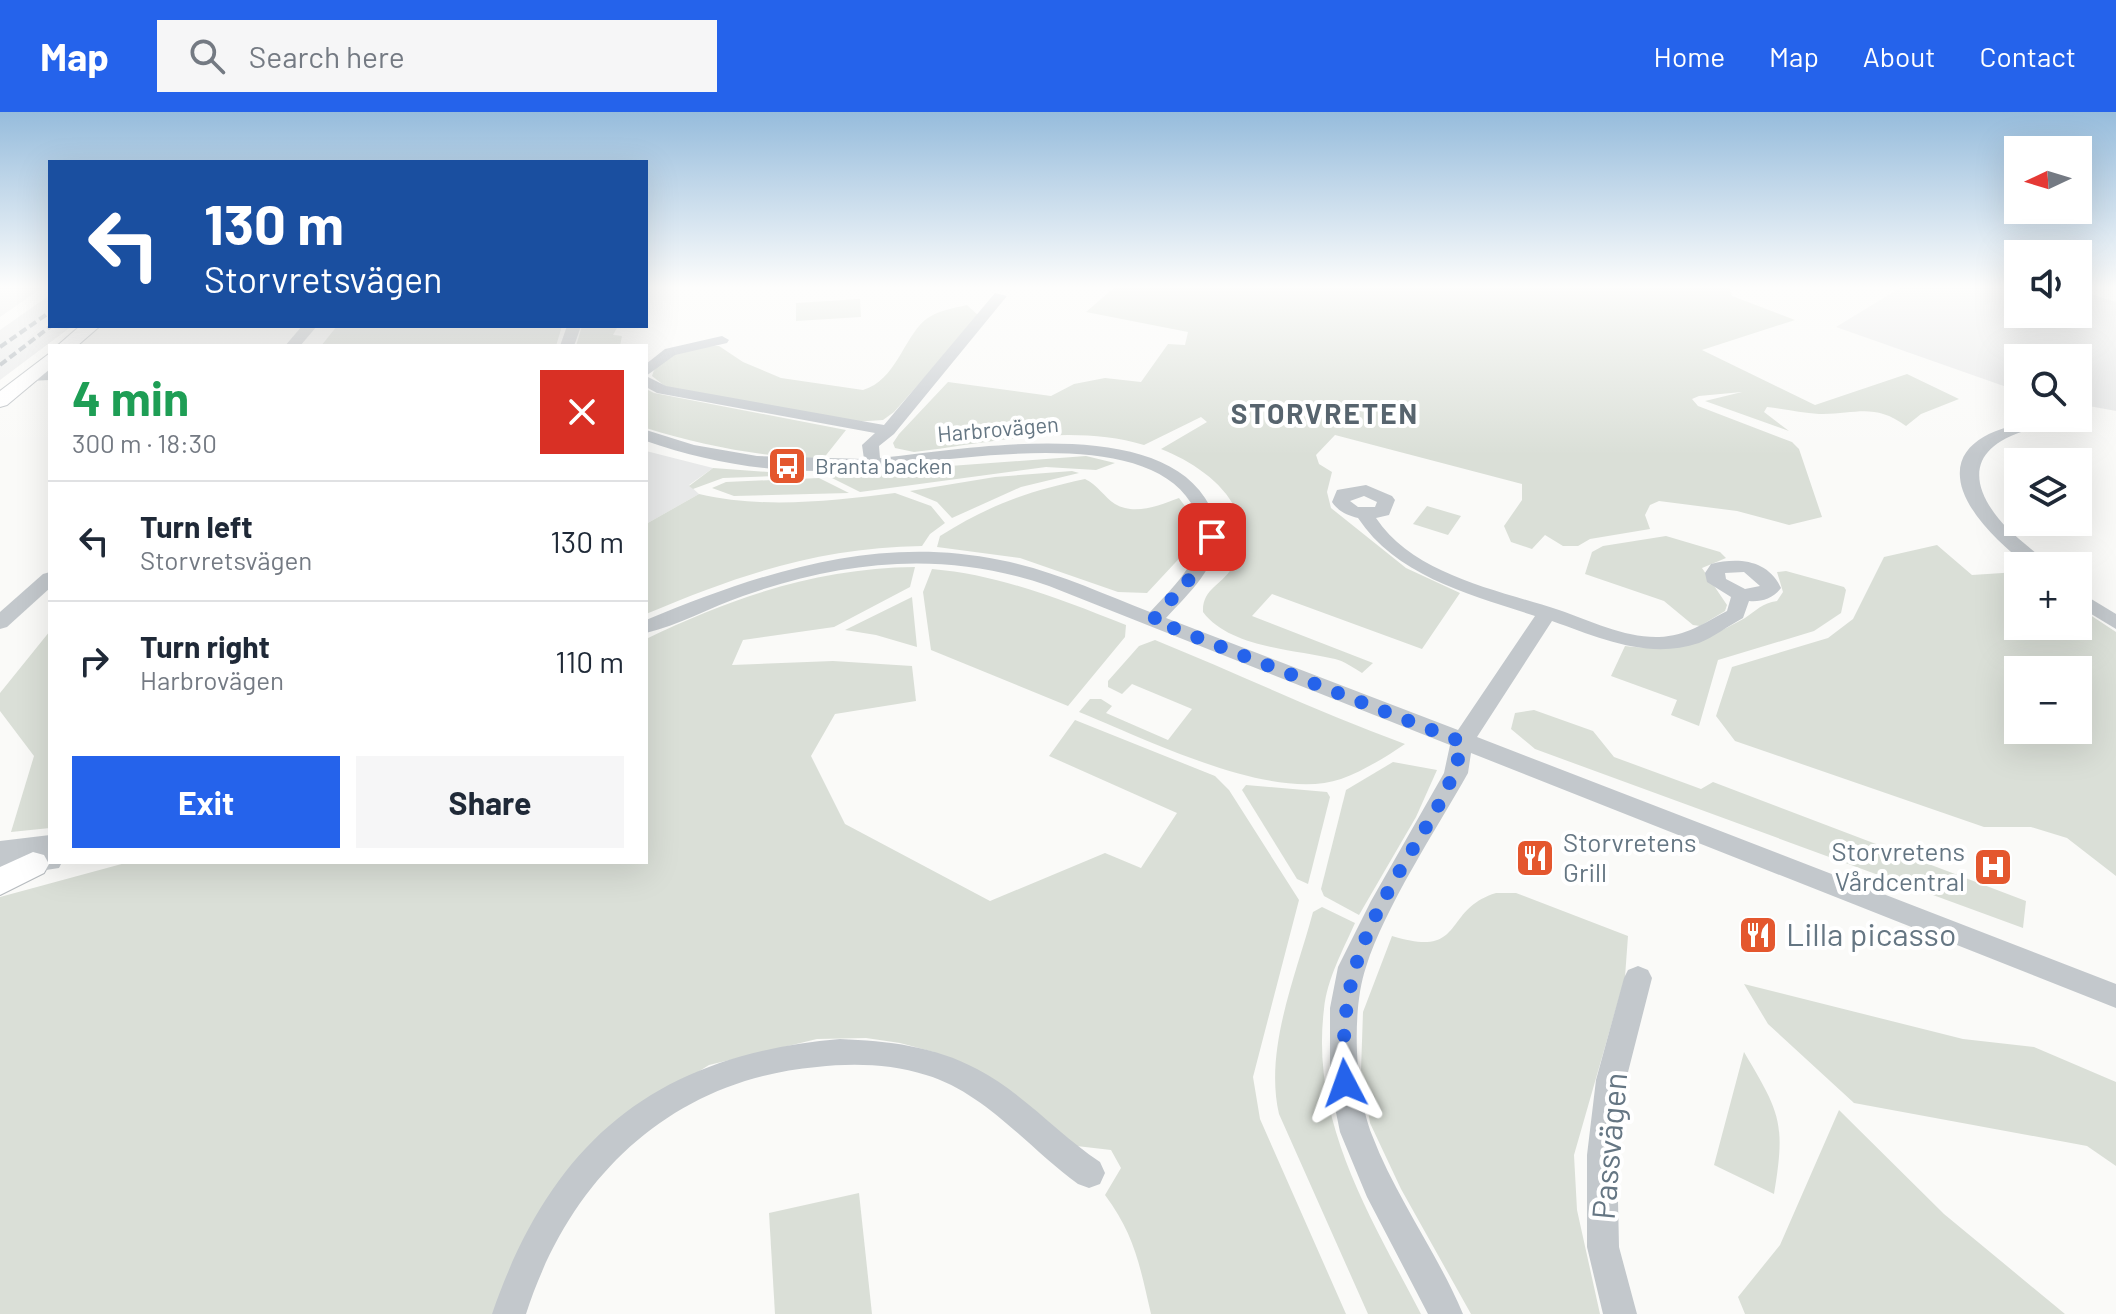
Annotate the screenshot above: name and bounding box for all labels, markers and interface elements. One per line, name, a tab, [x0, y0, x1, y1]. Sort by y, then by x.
search box	[157, 20, 717, 92]
text: Map	[40, 33, 109, 79]
icon: search	[185, 34, 229, 78]
text: Search here	[249, 38, 405, 74]
text: Home	[1654, 39, 1725, 73]
text: Map	[1769, 39, 1819, 73]
text: About	[1863, 39, 1935, 73]
text: Contact	[1979, 39, 2076, 73]
north arrow	[2004, 136, 2092, 224]
map controls	[2004, 136, 2092, 744]
text: 130 m	[204, 189, 344, 256]
icon: left	[72, 192, 176, 296]
button: sound	[2004, 240, 2092, 328]
text: Storvretsvägen	[204, 257, 443, 300]
button: search	[2004, 344, 2092, 432]
text: 4 min	[72, 368, 189, 426]
button: close	[540, 370, 624, 454]
district label: STORVRETEN	[1231, 396, 1419, 430]
street label: Harbrovägen	[936, 410, 1060, 446]
text: 300 m · 18:30	[72, 427, 217, 458]
bus stop icon: Branta backen	[766, 445, 808, 487]
button: layers	[2004, 448, 2092, 536]
place label: Branta backen	[815, 452, 952, 478]
pin	[1178, 503, 1246, 571]
text: Turn left	[140, 508, 253, 544]
icon: arrive	[1190, 515, 1234, 559]
icon: left	[72, 519, 116, 563]
text: 130 m	[550, 523, 624, 559]
text: Storvretsvägen	[140, 544, 312, 575]
button: +	[2004, 552, 2092, 640]
text: Turn right	[140, 628, 270, 664]
icon: right	[72, 639, 116, 683]
text: 110 m	[555, 643, 624, 679]
button: −	[2004, 656, 2092, 744]
text: Harbrovägen	[140, 664, 284, 695]
button: Exit	[72, 756, 340, 848]
button: Share	[356, 756, 624, 848]
place label: Storvretens Grill	[1563, 826, 1696, 887]
place label: Storvretens Vårdcentral	[1832, 835, 1965, 896]
restaurant icon: Storvretens Grill	[1514, 837, 1556, 879]
hospital icon: Storvretens Vårdcentral	[1972, 846, 2014, 888]
restaurant icon: Lilla picasso	[1737, 914, 1779, 956]
place label: Lilla picasso	[1786, 914, 1956, 952]
position arrow	[1303, 1041, 1387, 1125]
street label: Passvägen	[1583, 1071, 1633, 1221]

